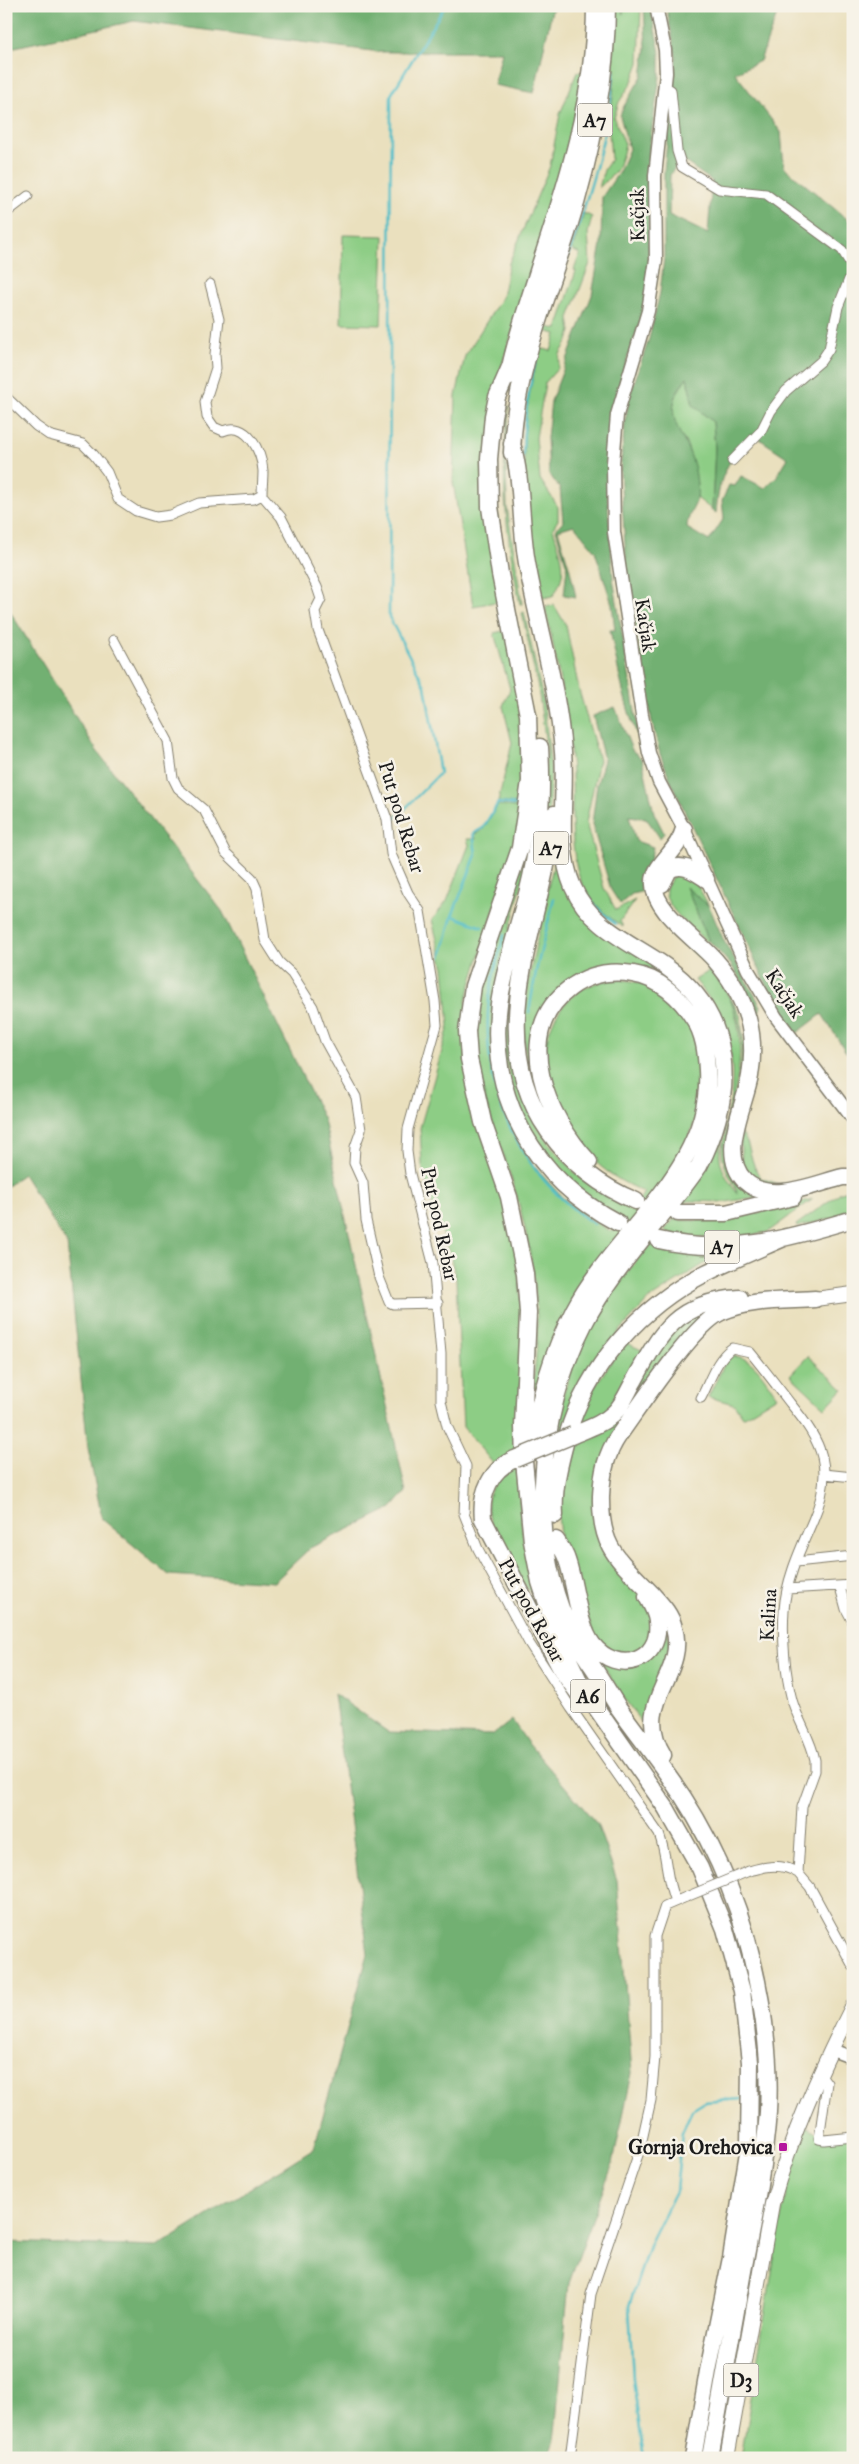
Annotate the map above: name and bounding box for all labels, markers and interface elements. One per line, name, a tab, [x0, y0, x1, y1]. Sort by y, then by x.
road number: A7	[578, 104, 612, 136]
street label: Kačjak	[625, 187, 649, 242]
street label: Kačjak	[630, 597, 662, 654]
street label: Put pod Rebar	[374, 758, 431, 876]
road number: A7	[534, 831, 568, 864]
street label: Kačjak	[760, 964, 810, 1023]
street label: Put pod Rebar	[416, 1165, 464, 1284]
road number: A7	[704, 1230, 740, 1264]
street label: Put pod Rebar	[493, 1553, 571, 1667]
street label: Kalina	[755, 1587, 781, 1642]
road number: A6	[570, 1680, 606, 1712]
place label: Gornja Orehovica	[628, 2135, 774, 2160]
marker: Gornja Orehovica	[777, 2141, 789, 2153]
road number: D3	[724, 2364, 758, 2396]

